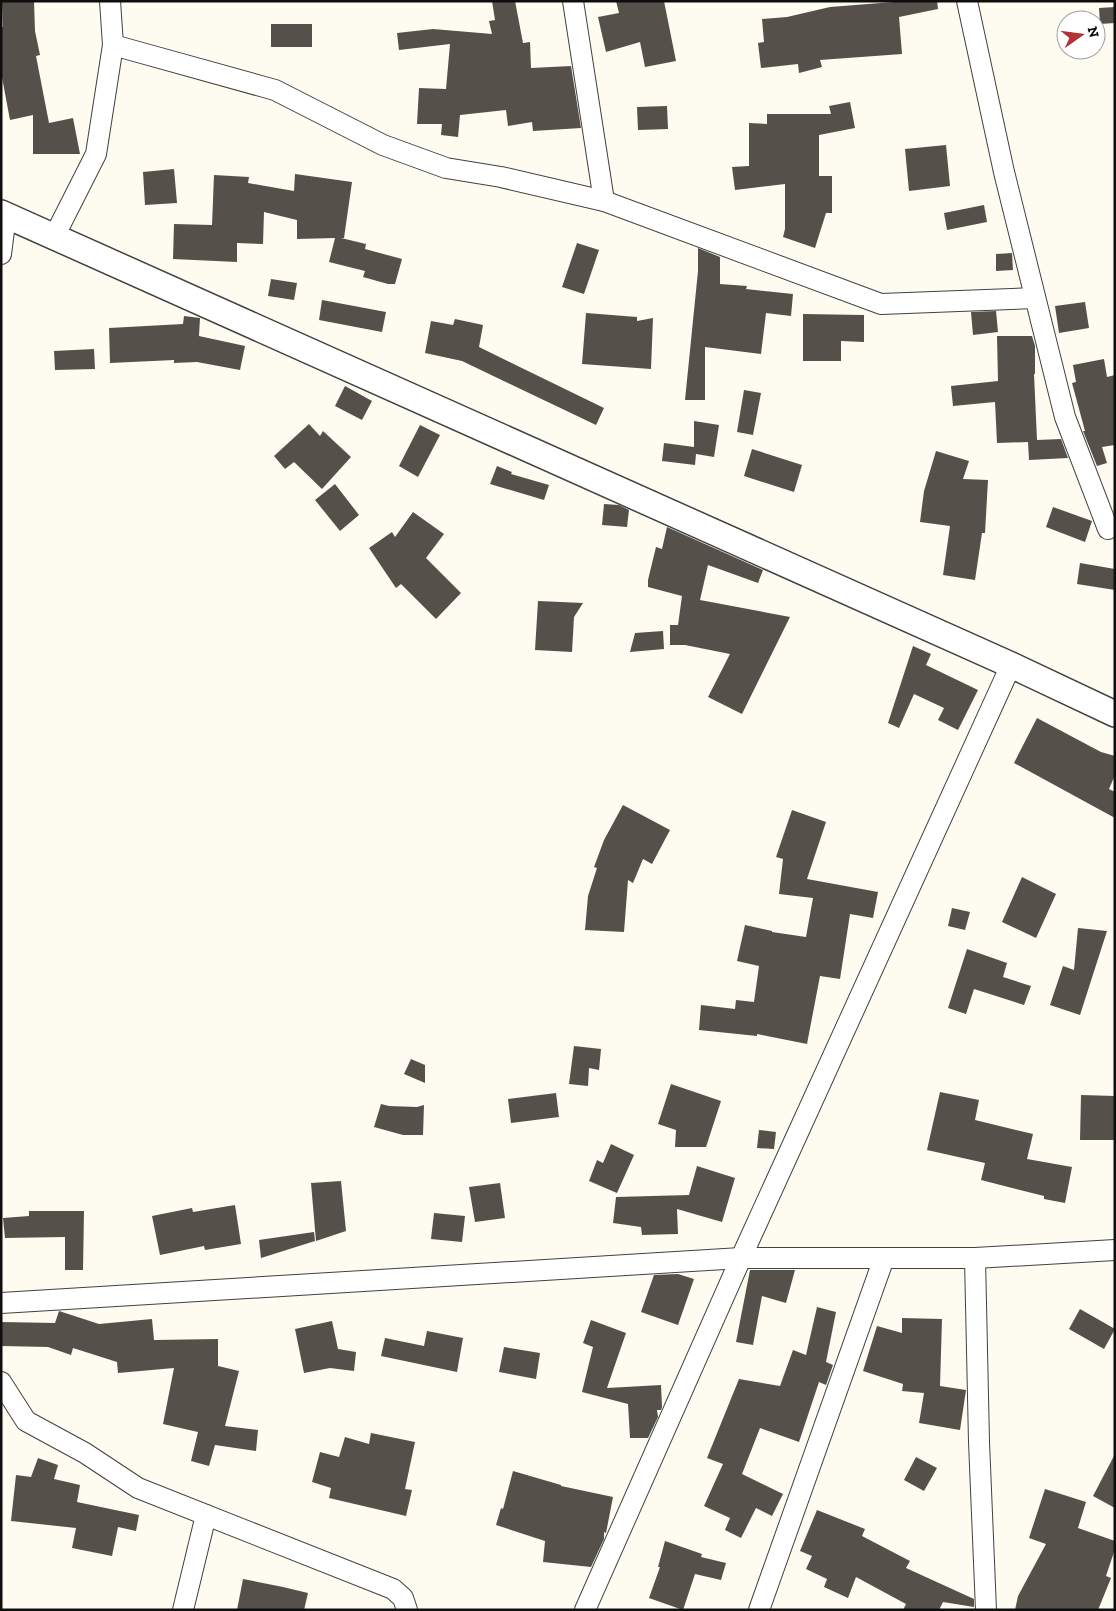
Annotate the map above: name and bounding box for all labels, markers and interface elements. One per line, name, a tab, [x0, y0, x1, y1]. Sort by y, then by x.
north arrow	[1056, 10, 1106, 60]
text: N	[1084, 25, 1103, 40]

